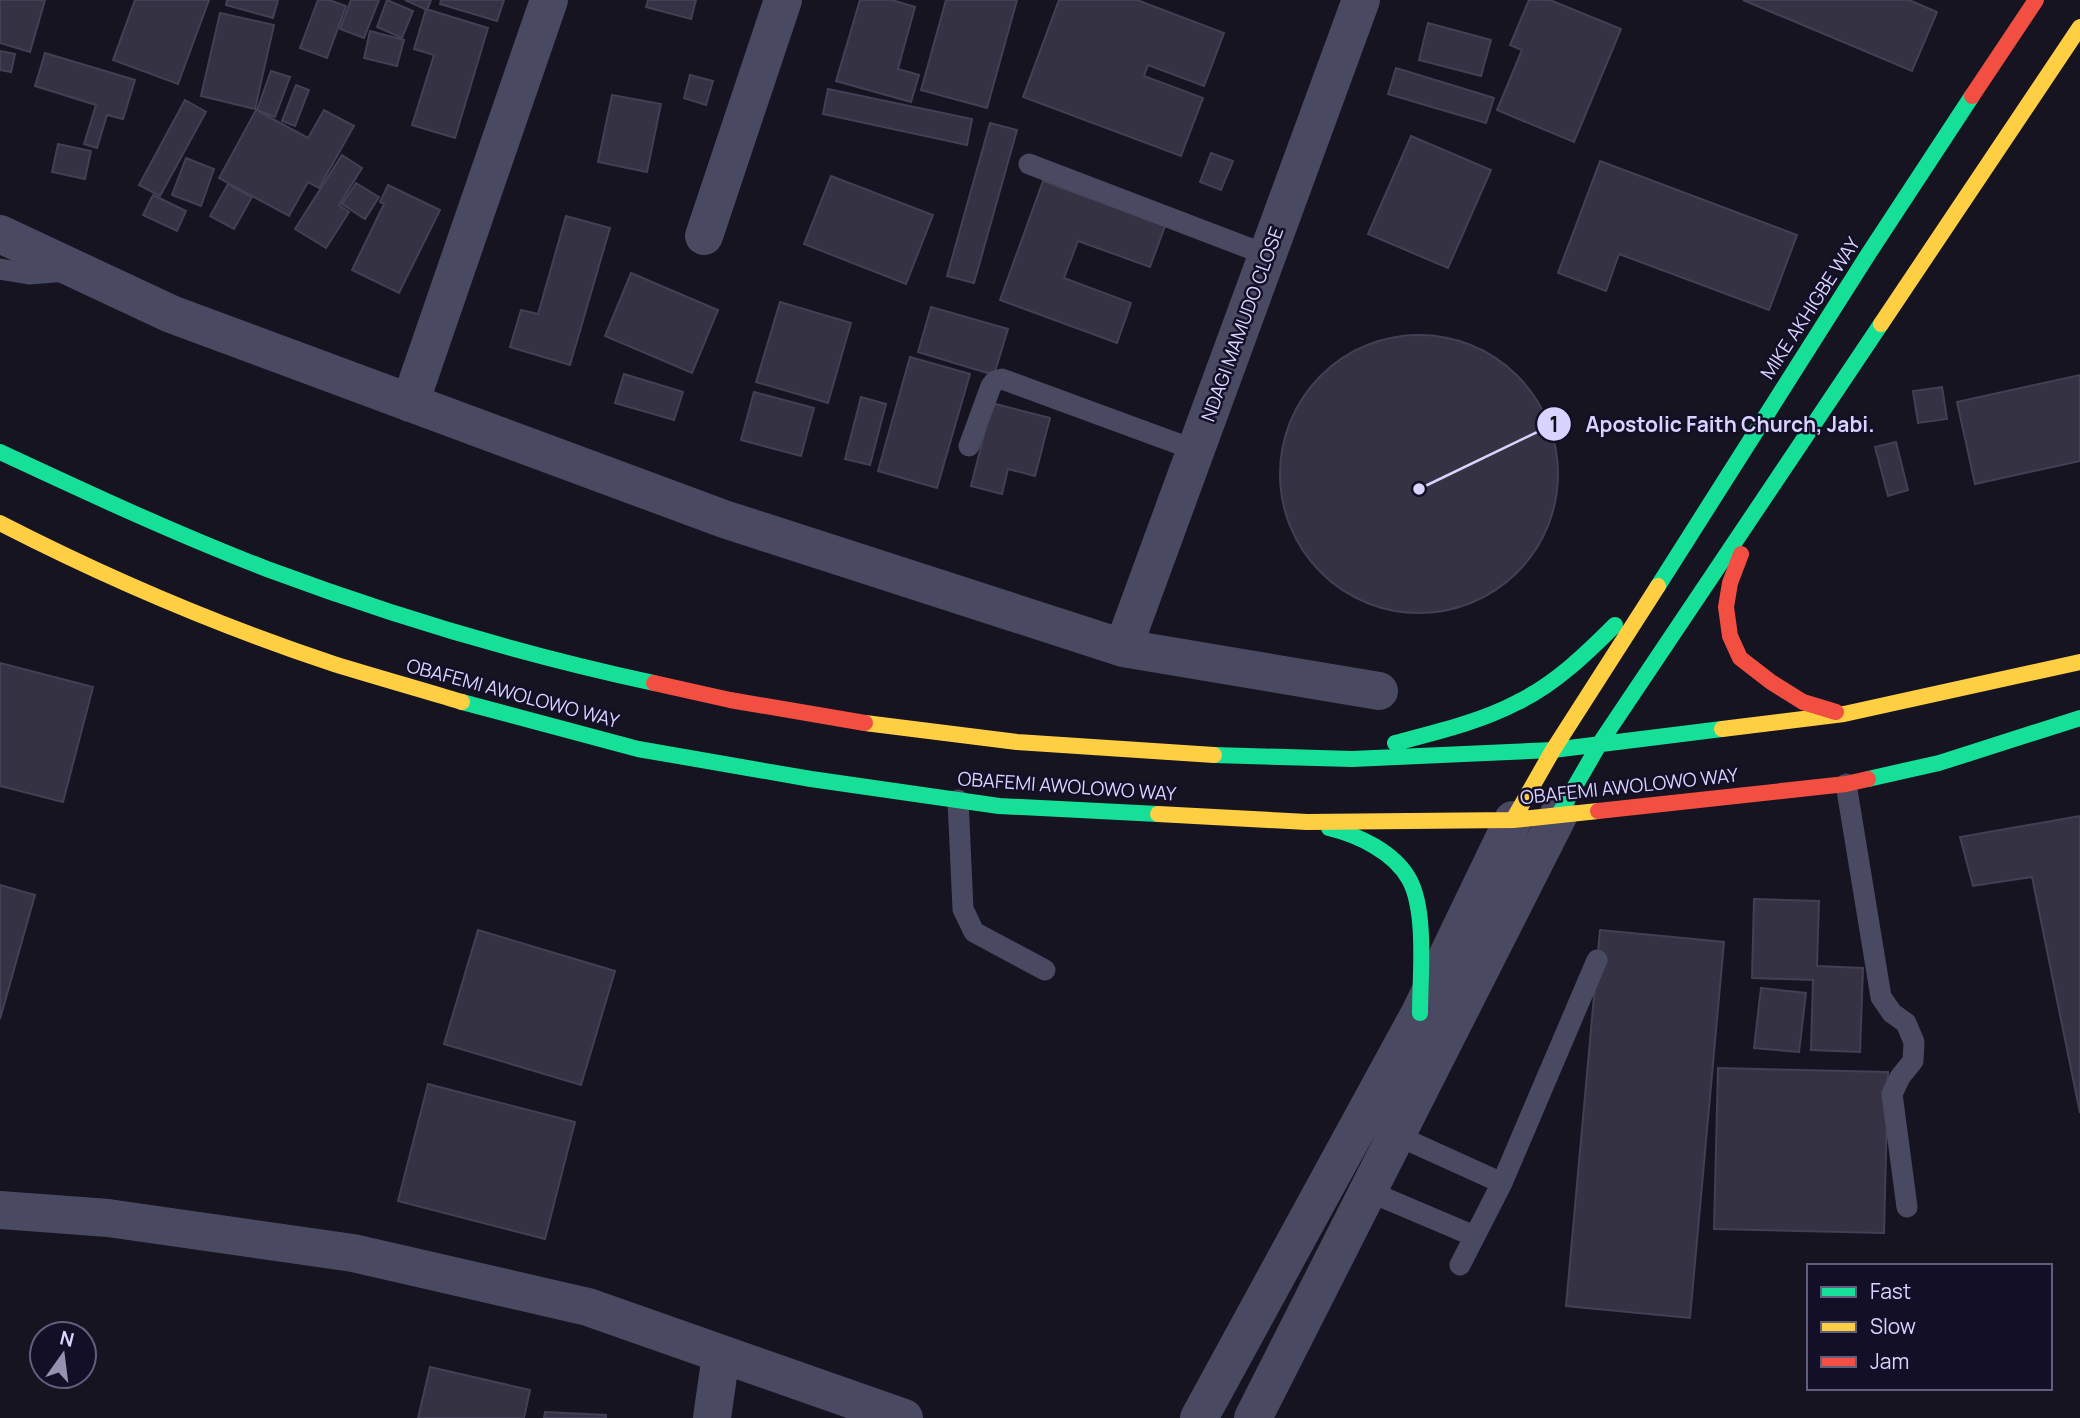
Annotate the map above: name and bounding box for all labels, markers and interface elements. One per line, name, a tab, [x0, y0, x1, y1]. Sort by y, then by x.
street label: NDAGI MAMUDO CLOSE	[1195, 223, 1289, 425]
street label: MIKE AKHIGBE WAY	[1754, 232, 1866, 384]
callout: Apostolic Faith Church, Jabi.	[1537, 403, 1889, 445]
text: 1	[1549, 410, 1559, 438]
text: Apostolic Faith Church, Jabi.	[1585, 410, 1875, 438]
street label: OBAFEMI AWOLOWO WAY	[404, 652, 623, 734]
street label: OBAFEMI AWOLOWO WAY	[1519, 762, 1740, 810]
street label: OBAFEMI AWOLOWO WAY	[957, 765, 1178, 807]
legend	[1807, 1264, 2052, 1390]
text: Fast	[1870, 1277, 1911, 1305]
text: Slow	[1870, 1312, 1916, 1340]
north arrow	[28, 1320, 98, 1390]
text: N	[57, 1324, 77, 1353]
text: Jam	[1870, 1347, 1909, 1375]

